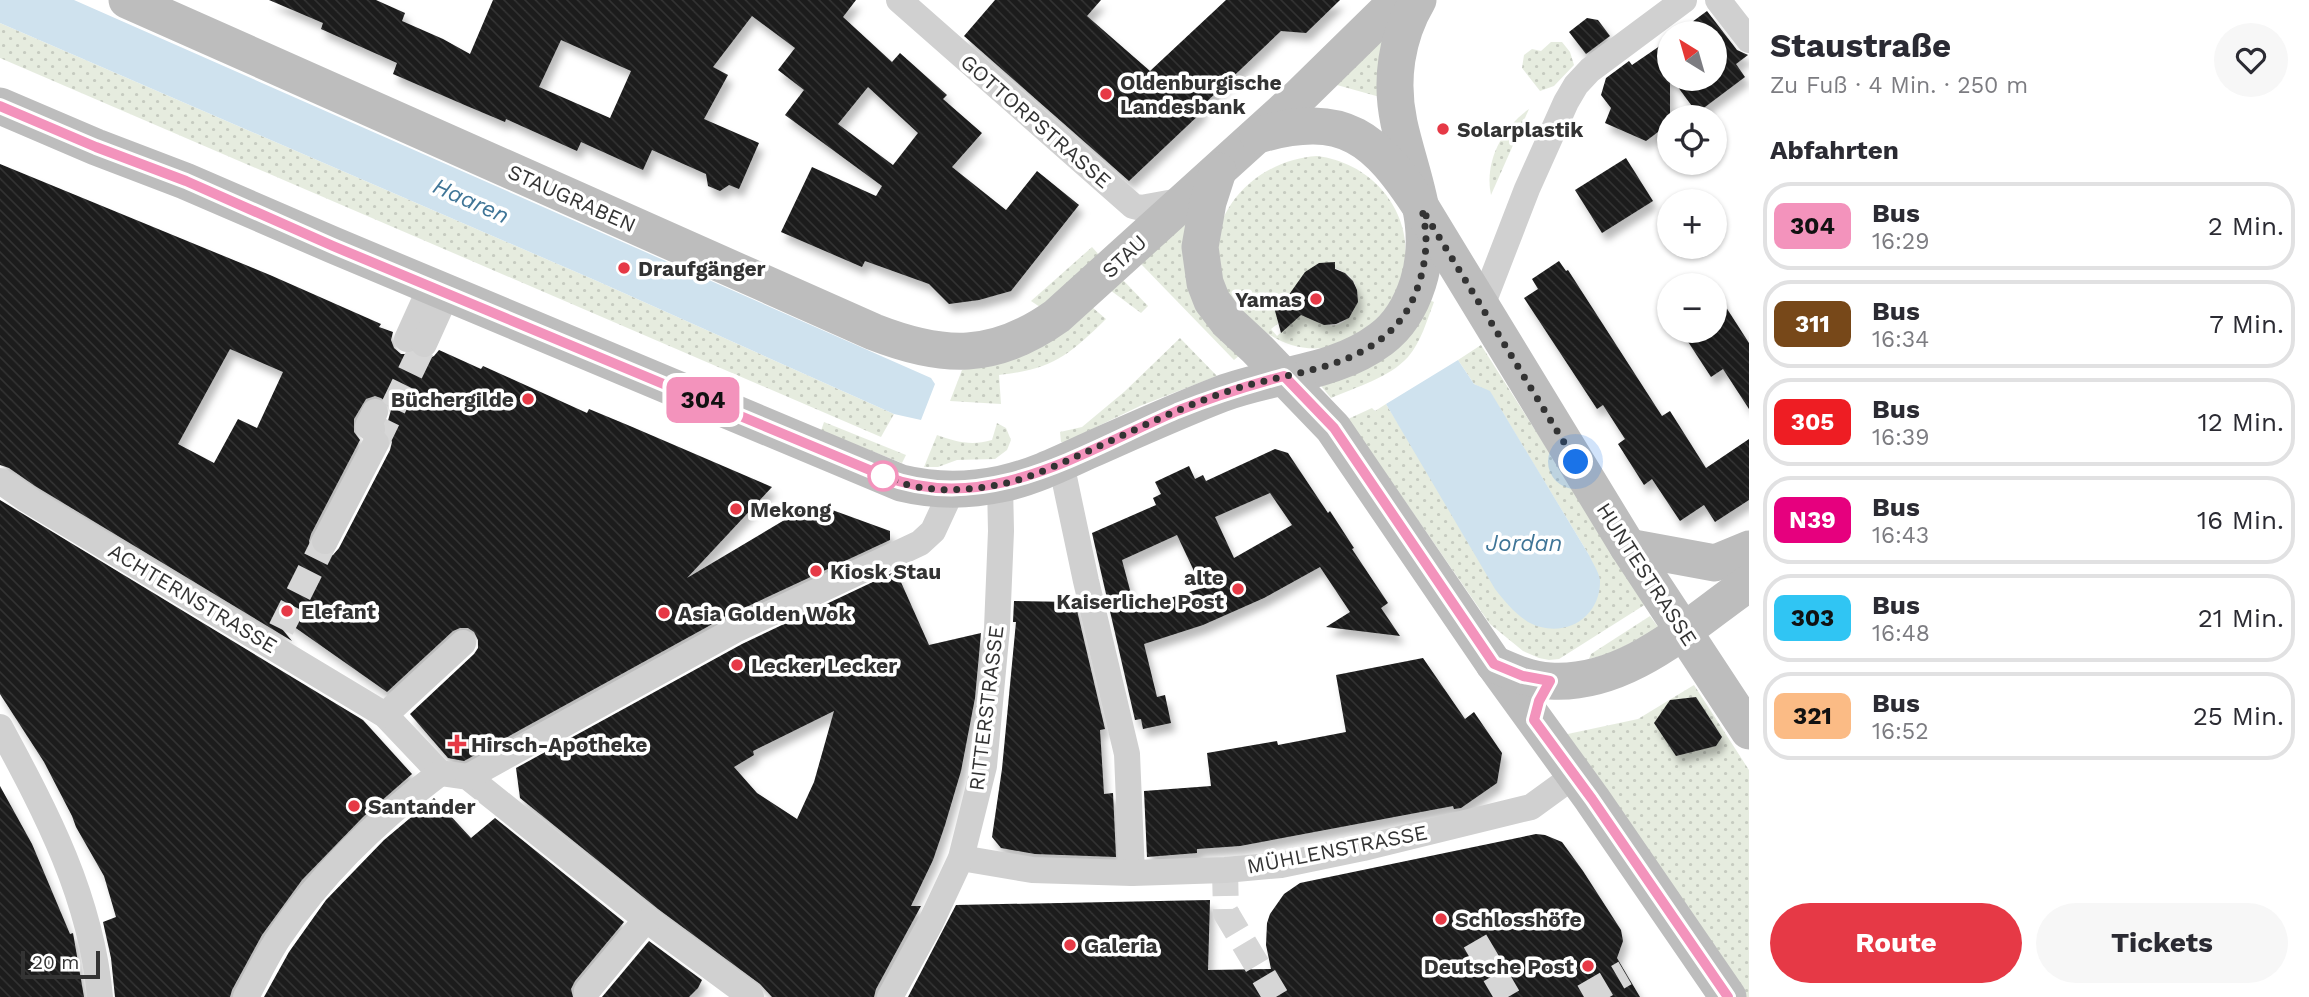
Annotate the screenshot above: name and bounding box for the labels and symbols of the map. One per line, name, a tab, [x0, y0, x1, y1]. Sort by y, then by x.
north arrow	[1657, 21, 1727, 91]
street label: GOTTORPSTRASSE	[956, 49, 1116, 193]
place label: Oldenburgische Landesbank	[1120, 70, 1282, 119]
marker: Oldenburgische Landesbank	[1098, 86, 1114, 102]
place label: Solarplastik	[1457, 117, 1584, 142]
marker: Solarplastik	[1435, 121, 1451, 137]
street label: STAUGRABEN	[504, 159, 640, 237]
water label: Haaren	[429, 172, 513, 230]
street label: STAU	[1096, 229, 1152, 283]
place label: Draufgänger	[638, 256, 766, 281]
marker: Draufgänger	[616, 260, 632, 276]
place label: Yamas	[1235, 287, 1302, 312]
marker: Yamas	[1308, 291, 1324, 307]
line badge: 304	[663, 377, 743, 423]
place label: Büchergilde	[391, 387, 514, 412]
marker: Büchergilde	[520, 391, 536, 407]
your location	[1558, 444, 1593, 479]
unlabelled marker	[868, 461, 898, 491]
place label: Mekong	[750, 497, 831, 522]
street label: HUNTESTRASSE	[1592, 498, 1702, 650]
marker: Mekong	[728, 501, 744, 517]
water label: Jordan	[1486, 530, 1562, 557]
street label: ACHTERNSTRASSE	[104, 538, 282, 658]
place label: Kiosk Stau	[830, 559, 941, 584]
marker: Kiosk Stau	[808, 563, 824, 579]
place label: alte Kaiserliche Post	[1056, 565, 1224, 614]
marker: alte Kaiserliche Post	[1230, 581, 1246, 597]
place label: Elefant	[301, 599, 376, 624]
place label: Asia Golden Wok	[678, 601, 852, 626]
marker: Elefant	[279, 603, 295, 619]
marker: Asia Golden Wok	[656, 605, 672, 621]
street label: RITTERSTRASSE	[963, 624, 1009, 792]
place label: Lecker Lecker	[751, 653, 897, 678]
marker: Lecker Lecker	[729, 657, 745, 673]
place label: Hirsch-Apotheke	[471, 732, 647, 757]
marker: Hirsch-Apotheke	[449, 736, 465, 752]
place label: Santander	[368, 794, 475, 819]
marker: Santander	[346, 798, 362, 814]
street label: MÜHLENSTRASSE	[1245, 819, 1429, 879]
place label: Schlosshöfe	[1455, 907, 1582, 932]
marker: Schlosshöfe	[1433, 911, 1449, 927]
place label: Galeria	[1084, 933, 1159, 958]
marker: Galeria	[1062, 937, 1078, 953]
scale bar	[21, 948, 100, 980]
place label: Deutsche Post	[1424, 954, 1574, 979]
marker: Deutsche Post	[1580, 958, 1596, 974]

